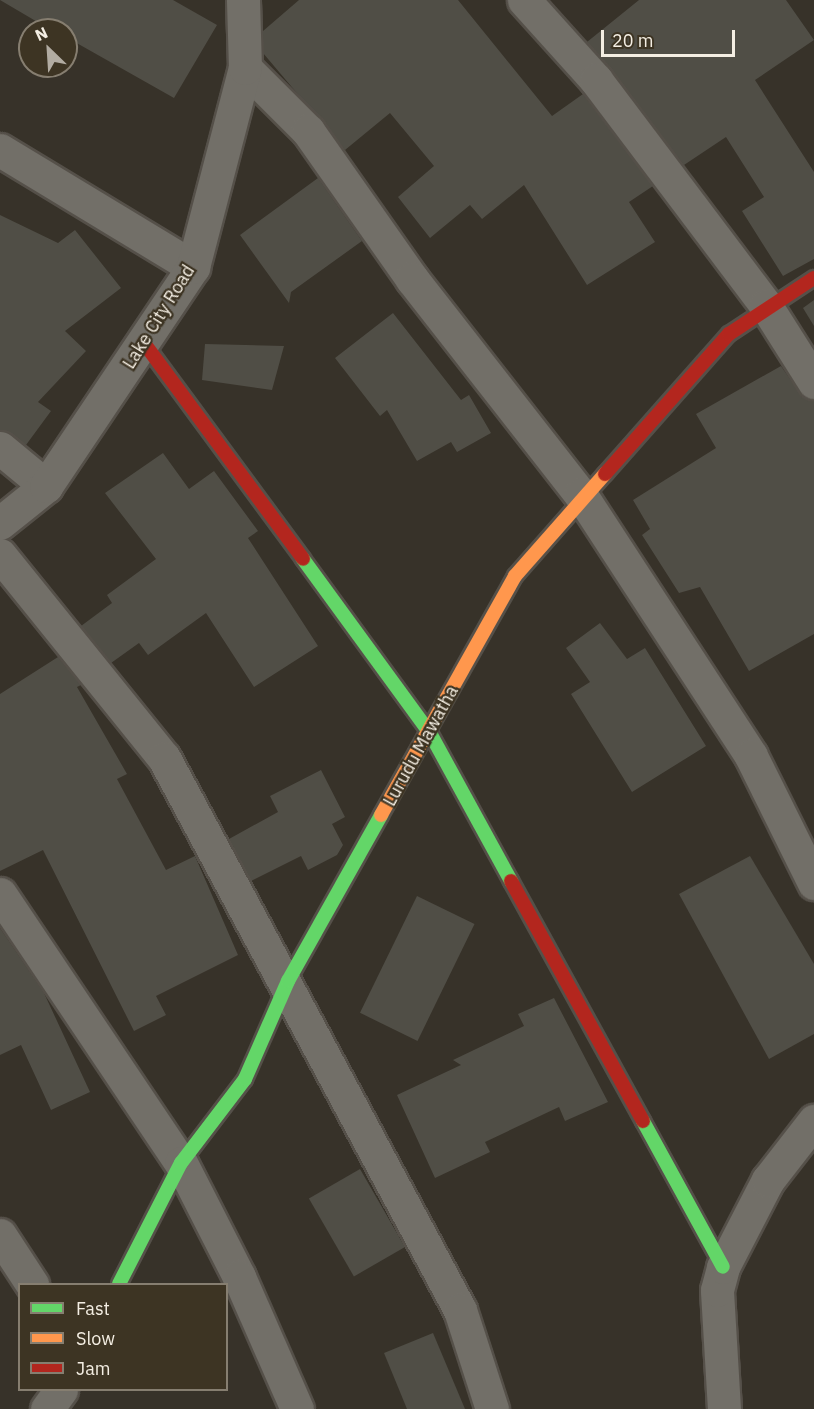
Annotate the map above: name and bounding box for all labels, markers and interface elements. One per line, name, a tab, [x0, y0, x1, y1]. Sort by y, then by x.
north arrow	[18, 18, 78, 78]
scale bar	[604, 18, 738, 56]
text: N	[32, 22, 51, 45]
text: 20 m	[612, 29, 654, 52]
street label: Lake City Road	[118, 261, 200, 373]
street label: Lurudu Mawatha	[379, 682, 463, 810]
legend	[18, 1283, 228, 1391]
text: Fast	[76, 1297, 110, 1320]
text: Slow	[76, 1327, 115, 1350]
text: Jam	[76, 1357, 111, 1380]

